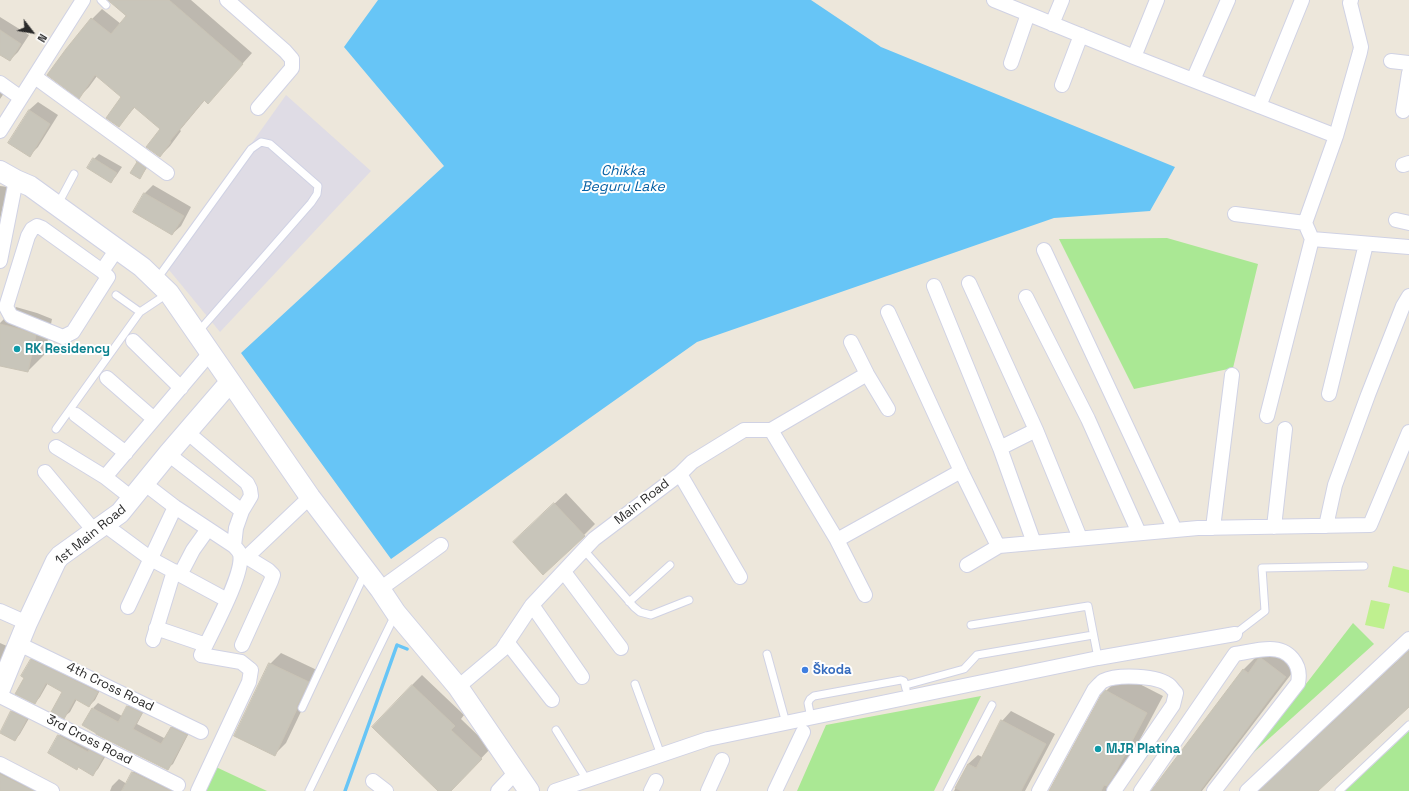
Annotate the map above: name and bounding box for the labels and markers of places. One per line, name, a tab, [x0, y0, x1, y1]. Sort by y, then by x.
place label: RK Residency	[25, 341, 110, 357]
marker: RK Residency	[12, 344, 22, 354]
place label: Škoda	[813, 662, 852, 678]
marker: Škoda	[800, 665, 810, 675]
place label: MJR Platina	[1106, 741, 1180, 757]
marker: MJR Platina	[1093, 744, 1103, 754]

